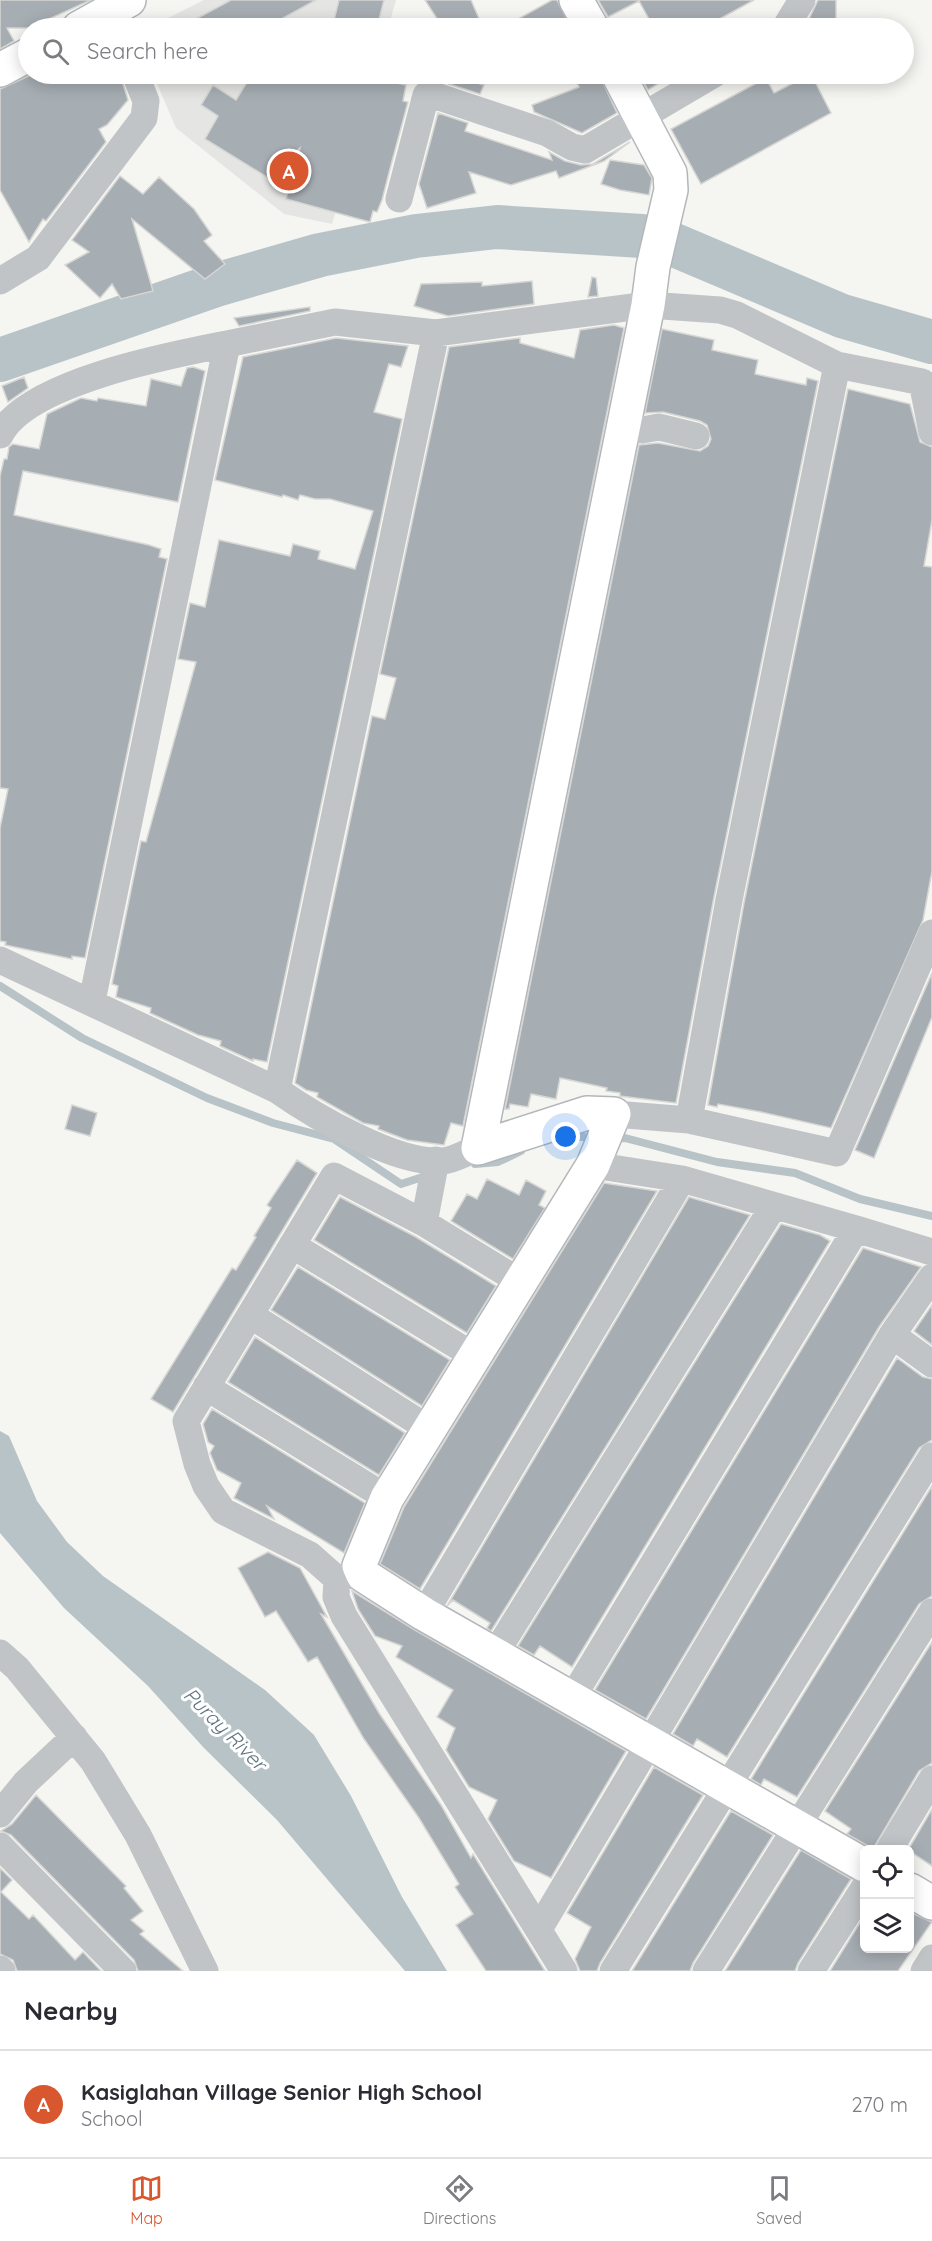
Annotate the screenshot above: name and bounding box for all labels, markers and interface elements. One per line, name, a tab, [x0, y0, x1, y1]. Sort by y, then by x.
search box	[18, 18, 914, 84]
icon: search	[39, 35, 72, 68]
text: Search here	[87, 37, 208, 65]
pin: A	[270, 148, 308, 194]
your location	[551, 1122, 580, 1151]
water label: Puray River	[179, 1682, 274, 1777]
map controls	[860, 1845, 914, 1953]
button: locate	[860, 1845, 914, 1899]
button: layers	[860, 1899, 914, 1953]
text: Nearby	[24, 1994, 118, 2027]
text: Kasiglahan Village Senior High School	[81, 2078, 482, 2106]
text: A	[37, 2092, 50, 2117]
text: 270 m	[851, 2092, 908, 2117]
text: School	[81, 2106, 143, 2131]
tab: Map	[130, 2172, 163, 2228]
tab: Directions	[423, 2172, 496, 2228]
tab: Saved	[756, 2172, 802, 2228]

